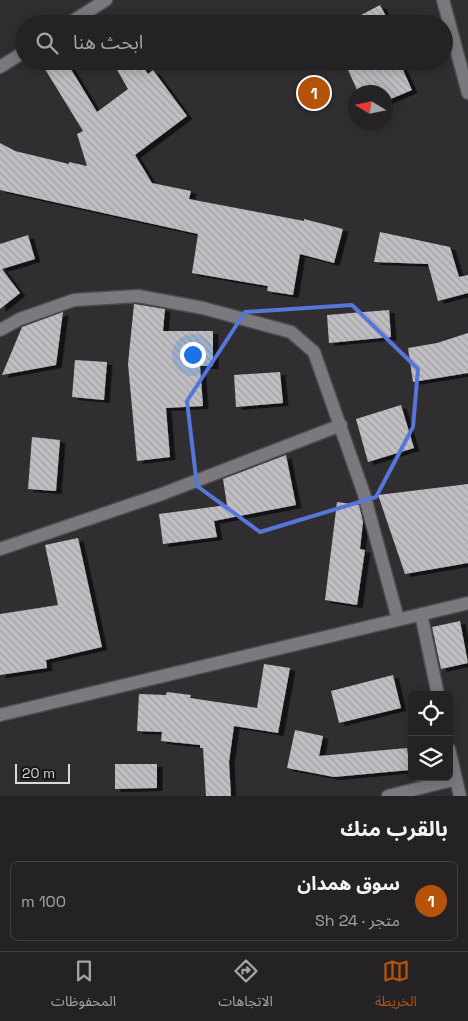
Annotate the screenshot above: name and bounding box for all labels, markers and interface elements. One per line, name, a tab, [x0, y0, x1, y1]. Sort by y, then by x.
search box	[15, 15, 453, 70]
icon: search	[33, 29, 61, 57]
text: ابحث هنا	[73, 30, 143, 55]
pin: 1	[298, 74, 330, 112]
north arrow	[348, 85, 393, 130]
your location	[180, 342, 206, 368]
map controls	[408, 691, 453, 781]
button: locate	[408, 691, 453, 736]
button: layers	[408, 736, 453, 781]
scale bar	[15, 761, 70, 784]
text: 20 m	[22, 764, 55, 782]
text: بالقرب منك	[340, 815, 448, 842]
text: سوق همدان	[297, 871, 400, 896]
text: 100 m	[21, 891, 66, 912]
text: 1	[427, 891, 435, 912]
text: متجر · Sh 24	[315, 910, 400, 931]
tab: المحفوظات	[51, 957, 116, 1016]
tab: الاتجاهات	[218, 957, 273, 1016]
tab: الخريطة	[375, 957, 417, 1016]

